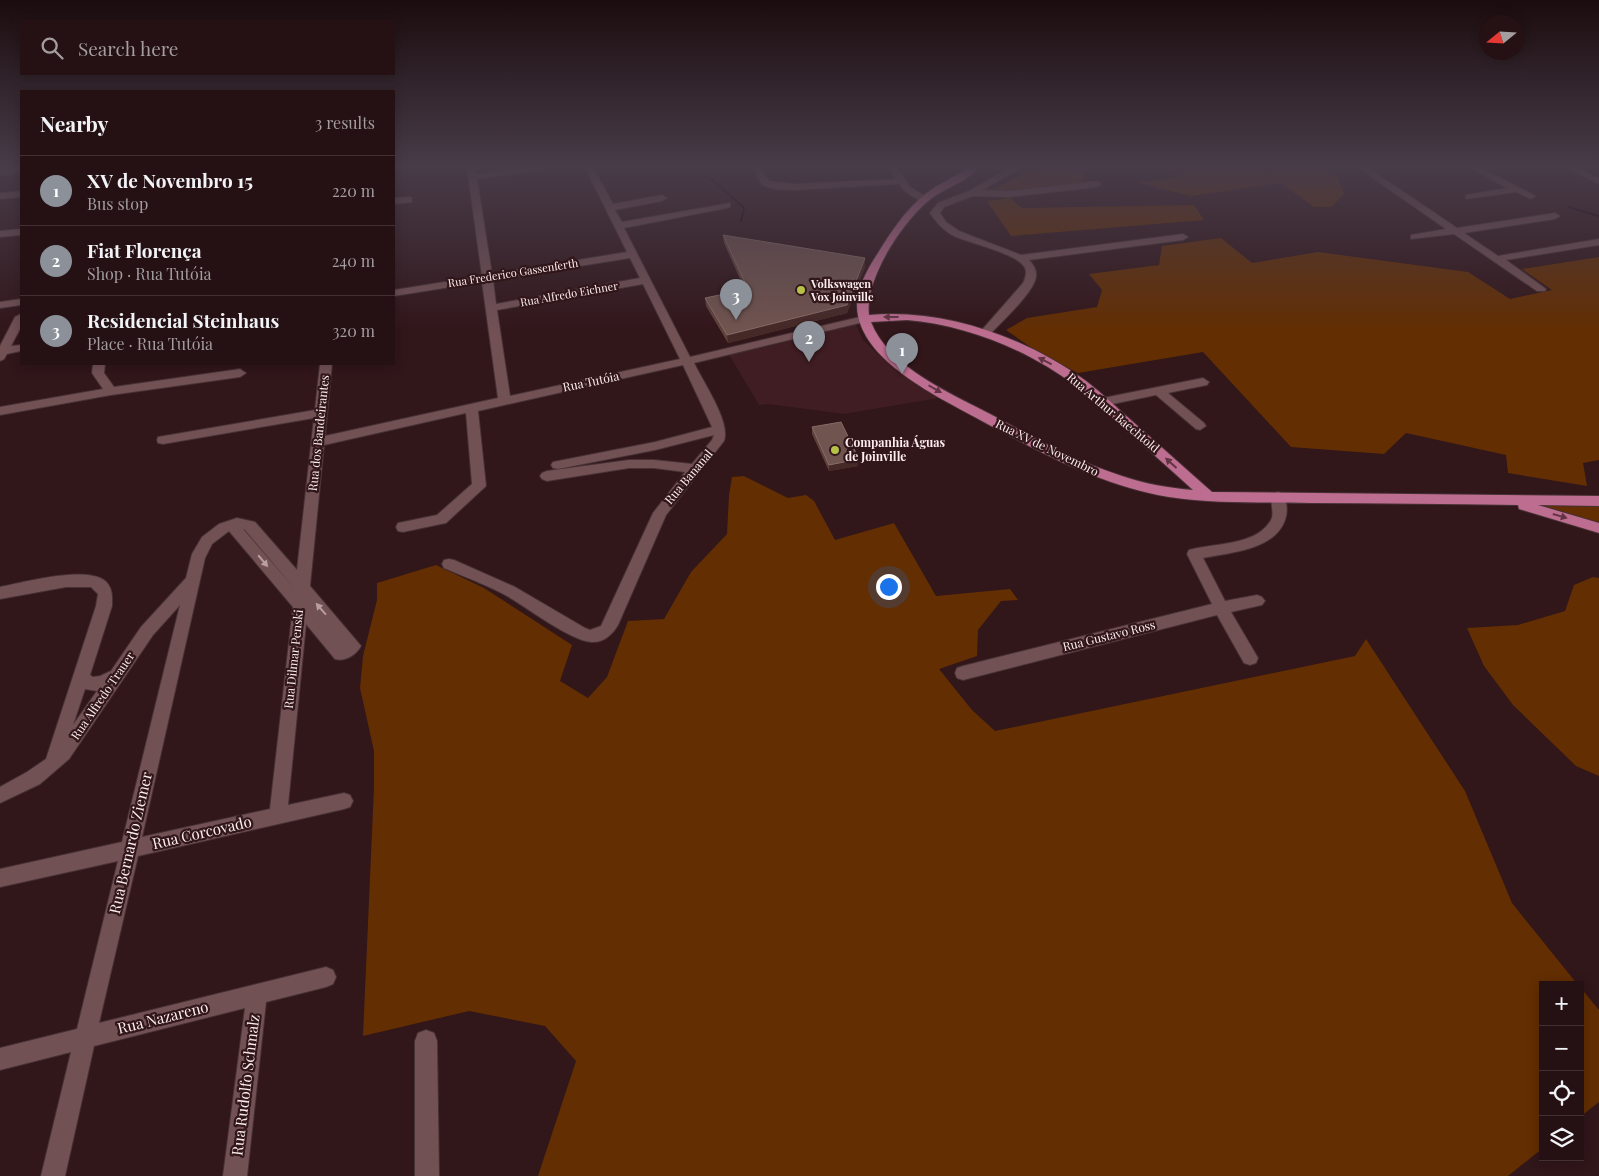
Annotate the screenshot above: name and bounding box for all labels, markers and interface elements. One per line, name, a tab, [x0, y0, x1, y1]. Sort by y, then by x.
north arrow	[1479, 15, 1524, 60]
search box	[20, 20, 395, 75]
icon: search	[38, 34, 66, 62]
text: Search here	[78, 35, 178, 61]
text: Nearby	[40, 109, 109, 137]
text: 3 results	[315, 112, 375, 133]
text: XV de Novembro 15	[87, 167, 253, 193]
text: 1	[53, 180, 59, 201]
text: 220 m	[332, 180, 375, 201]
text: Bus stop	[87, 193, 148, 214]
text: Fiat Florença	[87, 237, 202, 263]
text: 2	[52, 250, 60, 271]
text: 240 m	[332, 250, 375, 271]
street label: Rua Frederico Gassenferth	[447, 255, 580, 290]
text: Shop · Rua Tutóia	[87, 263, 212, 284]
place label: Volkswagen Vox Joinville	[810, 276, 874, 304]
street label: Rua Alfredo Eichner	[519, 277, 619, 310]
pin: 3	[720, 279, 752, 320]
marker: Volkswagen Vox Joinville	[795, 284, 807, 296]
text: Residencial Steinhaus	[87, 307, 279, 333]
one-way arrow	[882, 313, 898, 321]
text: 3	[52, 320, 60, 341]
text: 320 m	[332, 320, 375, 341]
pin: 2	[793, 321, 825, 362]
text: Place · Rua Tutóia	[87, 333, 213, 354]
pin: 1	[886, 333, 918, 374]
one-way arrow	[1037, 357, 1052, 365]
street label: Rua Tutóia	[561, 367, 620, 395]
street label: Rua Arthur Baechtold	[1064, 369, 1163, 456]
street label: Rua dos Bandeirantes	[304, 374, 332, 492]
one-way arrow	[928, 384, 941, 393]
street label: Rua XV de Novembro	[993, 415, 1102, 479]
place label: Companhia Águas de Joinville	[845, 434, 946, 464]
marker: Companhia Águas de Joinville	[829, 444, 841, 456]
street label: Rua Bananal	[661, 445, 716, 507]
one-way arrow	[1165, 457, 1177, 469]
one-way arrow	[1553, 512, 1568, 520]
one-way arrow	[257, 555, 268, 568]
your location	[876, 574, 902, 600]
one-way arrow	[316, 603, 327, 616]
street label: Rua Dilmar Penski	[280, 608, 306, 709]
street label: Rua Gustavo Ross	[1061, 616, 1157, 654]
street label: Rua Alfredo Trauer	[67, 648, 138, 742]
street label: Rua Bernardo Ziemer	[104, 770, 156, 916]
street label: Rua Corcovado	[150, 811, 253, 853]
map controls	[1539, 981, 1584, 1161]
button: +	[1539, 981, 1584, 1026]
street label: Rua Nazareno	[115, 996, 210, 1038]
street label: Rua Rudolfo Schmalz	[226, 1013, 264, 1157]
button: −	[1539, 1026, 1584, 1071]
button: locate	[1539, 1071, 1584, 1116]
button: layers	[1539, 1116, 1584, 1161]

